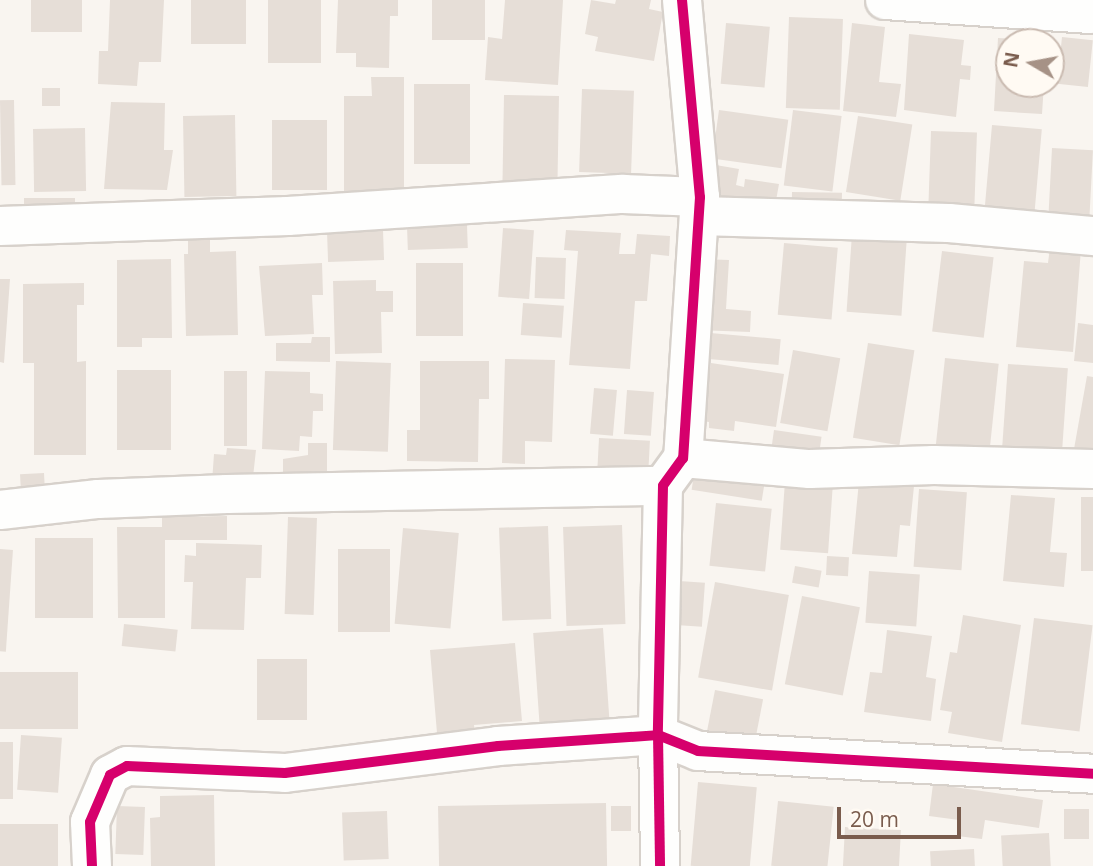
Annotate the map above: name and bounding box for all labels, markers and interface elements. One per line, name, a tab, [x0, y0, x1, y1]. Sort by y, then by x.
north arrow	[995, 28, 1065, 98]
text: N	[997, 50, 1025, 70]
scale bar	[841, 792, 965, 836]
text: 20 m	[850, 805, 899, 833]

